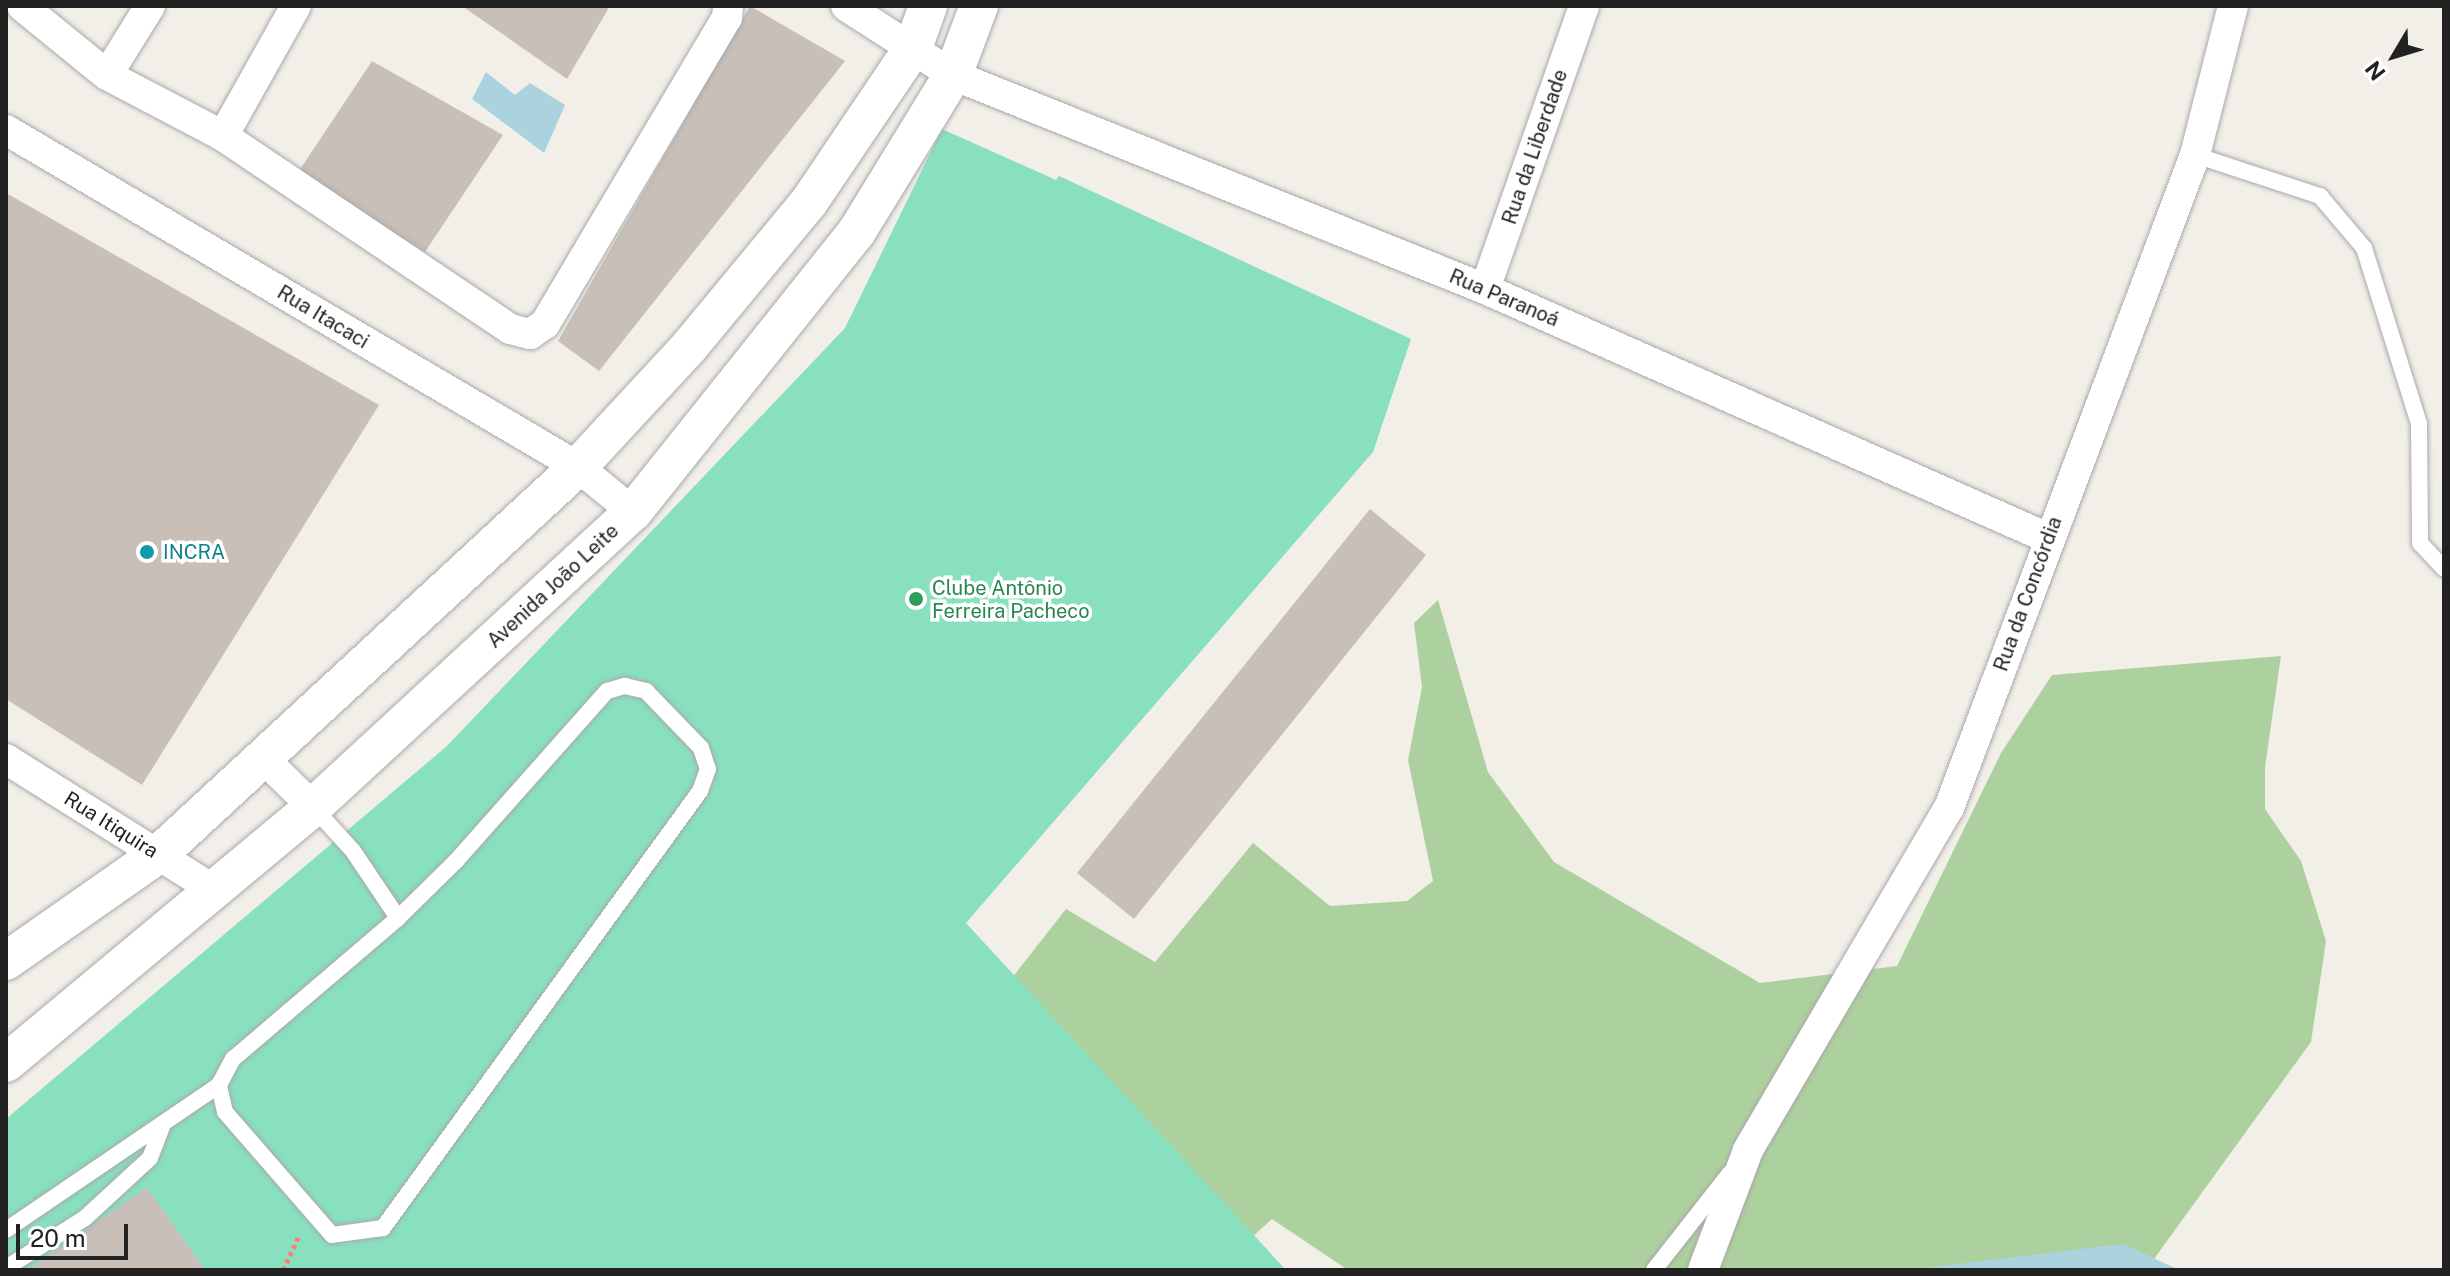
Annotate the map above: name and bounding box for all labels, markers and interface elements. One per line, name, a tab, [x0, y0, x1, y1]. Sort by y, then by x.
north arrow	[2354, 16, 2434, 96]
text: N	[2360, 56, 2391, 86]
street label: Rua da Liberdade	[1497, 66, 1573, 228]
street label: Rua Paranoá	[1446, 264, 1562, 332]
street label: Rua Itacaci	[273, 280, 373, 354]
street label: Rua da Concórdia	[1989, 513, 2067, 675]
street label: Avenida João Leite	[482, 519, 624, 653]
place label: INCRA	[163, 540, 225, 564]
marker: INCRA	[138, 543, 156, 561]
place label: Clube Antônio Ferreira Pacheco	[932, 576, 1089, 623]
marker: Clube Antônio Ferreira Pacheco	[907, 590, 925, 608]
street label: Rua Itiquira	[60, 787, 162, 863]
scale bar	[20, 1208, 132, 1258]
text: 20 m	[30, 1224, 86, 1252]

